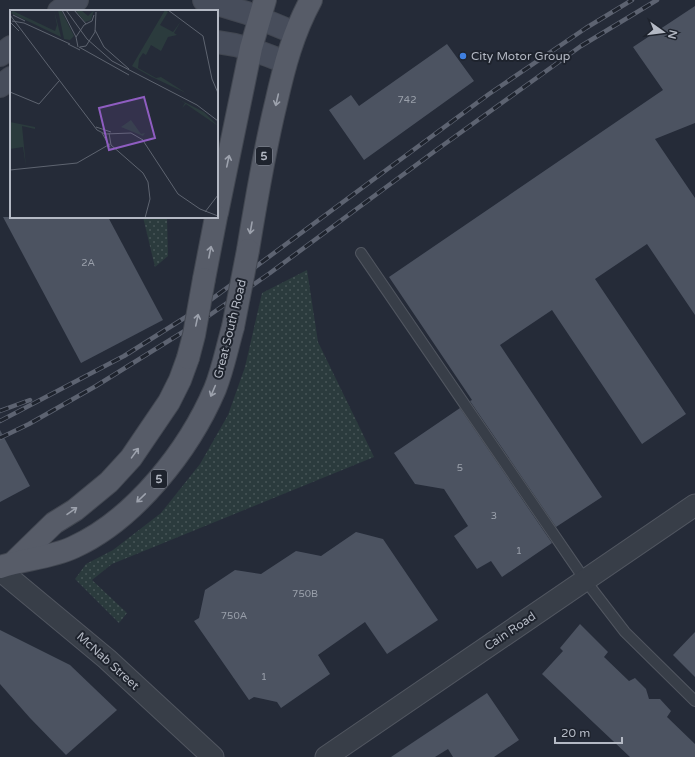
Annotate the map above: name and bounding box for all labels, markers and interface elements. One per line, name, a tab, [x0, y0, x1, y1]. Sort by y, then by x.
inset map	[10, 10, 218, 218]
north arrow	[643, 12, 683, 52]
text: N	[665, 28, 680, 40]
place label: City Motor Group	[471, 49, 570, 63]
marker: City Motor Group	[458, 51, 468, 61]
one-way arrow	[272, 94, 280, 107]
house number: 742	[398, 94, 416, 106]
road number: 5	[256, 147, 272, 165]
one-way arrow	[224, 155, 232, 168]
one-way arrow	[247, 221, 255, 234]
one-way arrow	[206, 246, 214, 259]
house number: 2A	[81, 257, 95, 269]
street label: Great South Road	[211, 278, 249, 380]
one-way arrow	[194, 314, 202, 327]
one-way arrow	[209, 385, 217, 397]
one-way arrow	[131, 448, 139, 459]
house number: 5	[457, 462, 463, 474]
road number: 5	[151, 470, 167, 488]
one-way arrow	[136, 494, 146, 503]
one-way arrow	[67, 507, 78, 515]
house number: 3	[491, 510, 497, 522]
house number: 1	[516, 545, 522, 557]
house number: 750B	[292, 588, 318, 600]
street label: Cain Road	[482, 609, 538, 653]
house number: 750A	[221, 610, 247, 622]
street label: McNab Street	[74, 629, 142, 693]
house number: 1	[261, 671, 267, 683]
scale bar	[555, 719, 622, 745]
text: 20 m	[561, 726, 590, 740]

